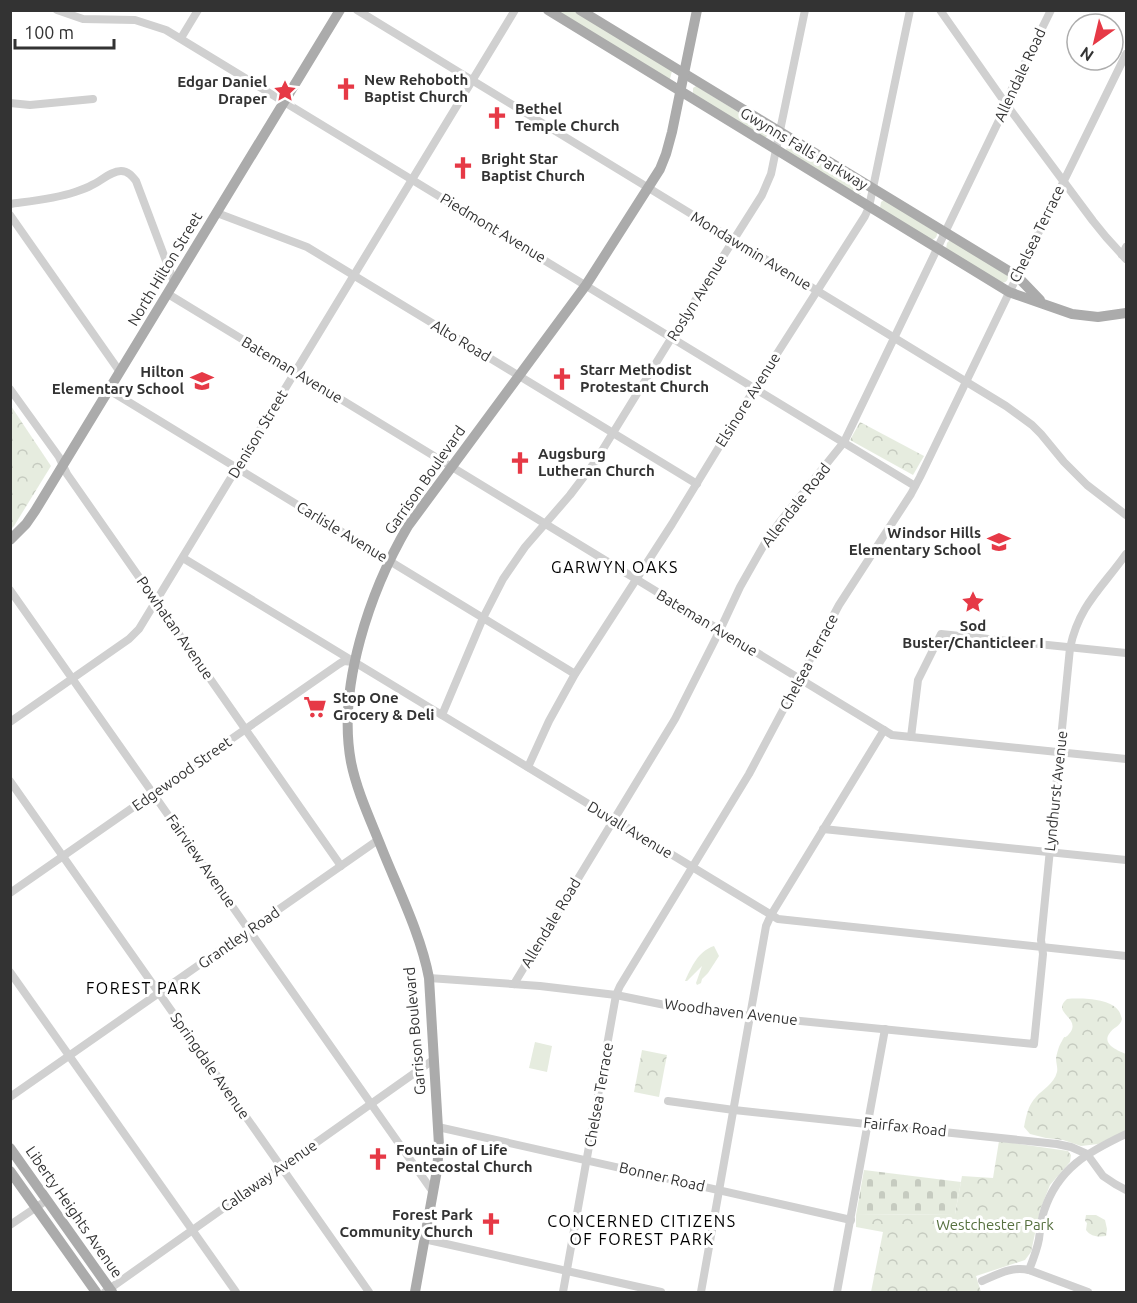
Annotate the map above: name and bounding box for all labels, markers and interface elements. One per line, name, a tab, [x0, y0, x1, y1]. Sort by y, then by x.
scale bar	[15, 12, 114, 50]
north arrow	[1065, 12, 1125, 72]
text: 100 m	[24, 22, 74, 42]
street label: Allendale Road	[990, 25, 1049, 124]
text: N	[1077, 44, 1097, 65]
place label: New Rehoboth Baptist Church	[364, 71, 468, 105]
place label: Edgar Daniel Draper	[177, 73, 268, 107]
church icon: New Rehoboth Baptist Church	[333, 76, 359, 102]
place icon: Edgar Daniel Draper	[272, 78, 298, 104]
place label: Bethel Temple Church	[515, 100, 620, 134]
street label: Gwynns Falls Parkway	[738, 104, 871, 193]
church icon: Bethel Temple Church	[484, 105, 510, 131]
place label: Bright Star Baptist Church	[481, 150, 585, 184]
church icon: Bright Star Baptist Church	[450, 155, 476, 181]
street label: Chelsea Terrace	[1006, 182, 1067, 285]
street label: Piedmont Avenue	[438, 189, 549, 266]
street label: Mondawmin Avenue	[688, 208, 815, 293]
street label: North Hilton Street	[124, 209, 205, 329]
street label: Roslyn Avenue	[663, 252, 730, 344]
street label: Alto Road	[428, 316, 494, 365]
street label: Bateman Avenue	[239, 333, 346, 406]
street label: Elsinore Avenue	[712, 350, 783, 450]
place label: Starr Methodist Protestant Church	[580, 361, 709, 395]
place label: Hilton Elementary School	[52, 363, 184, 397]
church icon: Starr Methodist Protestant Church	[549, 366, 575, 392]
school or university icon: Hilton Elementary School	[189, 368, 215, 394]
street label: Denison Street	[224, 386, 291, 481]
street label: Garrison Boulevard	[381, 422, 468, 537]
place label: Augsburg Lutheran Church	[538, 445, 655, 479]
church icon: Augsburg Lutheran Church	[507, 450, 533, 476]
street label: Allendale Road	[758, 460, 833, 550]
street label: Carlisle Avenue	[294, 498, 391, 565]
place label: Windsor Hills Elementary School	[849, 524, 981, 558]
school or university icon: Windsor Hills Elementary School	[986, 529, 1012, 555]
district label: GARWYN OAKS	[551, 558, 679, 576]
street label: Powhatan Avenue	[134, 573, 217, 682]
street label: Bateman Avenue	[654, 586, 761, 659]
place icon: Sod Buster/Chanticleer I	[960, 589, 986, 615]
street label: Chelsea Terrace	[776, 611, 841, 713]
place label: Sod Buster/Chanticleer I	[902, 617, 1044, 651]
place label: Stop One Grocery & Deli	[333, 689, 435, 723]
supermarket icon: Stop One Grocery & Deli	[302, 694, 328, 720]
street label: Lyndhurst Avenue	[1041, 730, 1070, 852]
street label: Edgewood Street	[129, 733, 235, 814]
street label: Duvall Avenue	[585, 798, 676, 862]
street label: Fairview Avenue	[163, 811, 240, 910]
street label: Allendale Road	[517, 875, 584, 970]
street label: Grantley Road	[195, 903, 283, 972]
street label: Garrison Boulevard	[400, 966, 429, 1096]
district label: FOREST PARK	[86, 979, 202, 997]
street label: Woodhaven Avenue	[663, 995, 799, 1028]
street label: Springdale Avenue	[167, 1009, 253, 1122]
street label: Chelsea Terrace	[581, 1041, 616, 1149]
street label: Fairfax Road	[863, 1114, 947, 1139]
street label: Callaway Avenue	[218, 1136, 320, 1215]
place label: Fountain of Life Pentecostal Church	[396, 1141, 533, 1175]
street label: Liberty Heights Avenue	[23, 1143, 126, 1281]
church icon: Fountain of Life Pentecostal Church	[365, 1146, 391, 1172]
street label: Bonner Road	[618, 1158, 707, 1195]
place label: Forest Park Community Church	[340, 1206, 474, 1240]
church icon: Forest Park Community Church	[478, 1211, 504, 1237]
district label: CONCERNED CITIZENS OF FOREST PARK	[547, 1212, 737, 1248]
park label: Westchester Park	[936, 1216, 1054, 1233]

